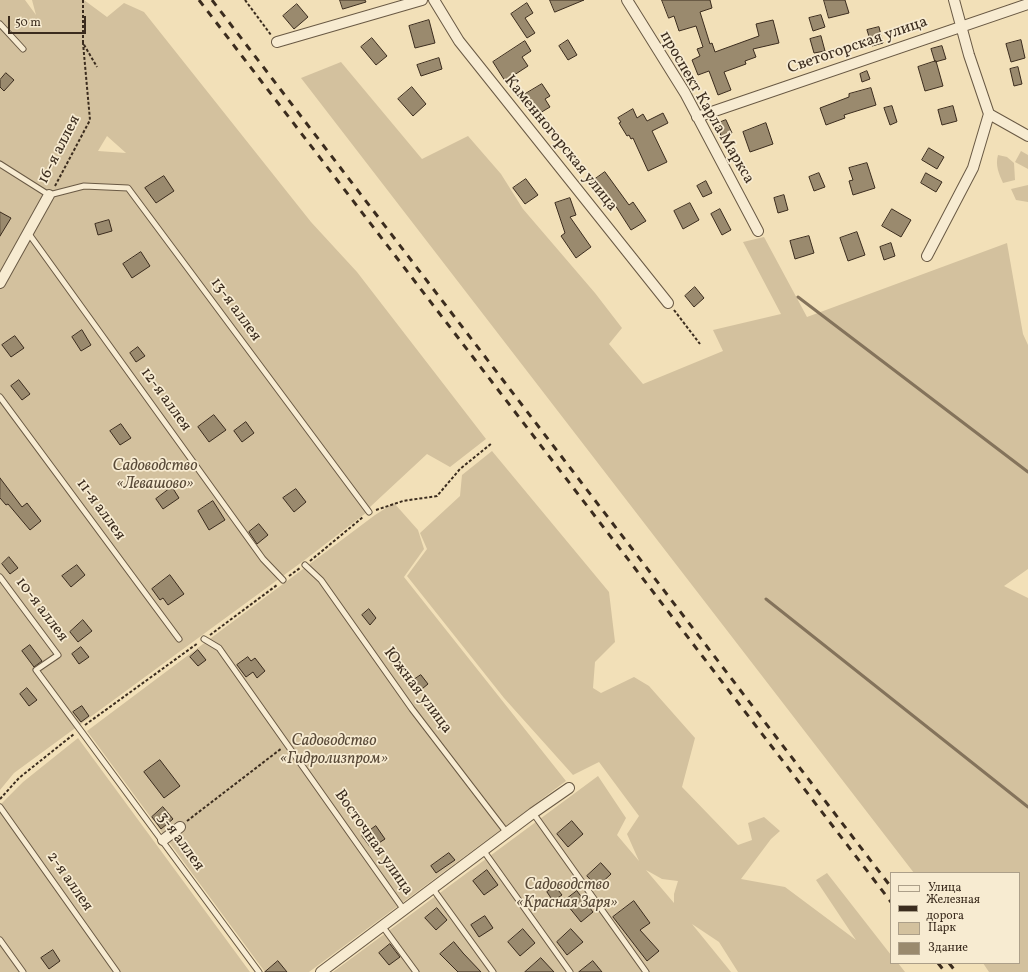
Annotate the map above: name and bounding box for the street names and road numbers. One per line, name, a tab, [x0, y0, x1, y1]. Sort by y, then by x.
street label: Светогорская улица	[785, 13, 931, 79]
street label: проспект Карла Маркса	[654, 28, 758, 188]
street label: Каменногорская улица	[499, 72, 621, 216]
street label: 16-я аллея	[35, 113, 85, 187]
street label: 13-я аллея	[205, 274, 265, 346]
street label: 12-я аллея	[135, 364, 195, 436]
street label: 11-я аллея	[71, 475, 129, 545]
street label: 10-я аллея	[10, 574, 72, 646]
street label: Южная улица	[378, 644, 456, 738]
street label: Восточная улица	[329, 786, 417, 900]
street label: 3-я аллея	[152, 809, 208, 875]
street label: 2-я аллея	[42, 849, 96, 915]

